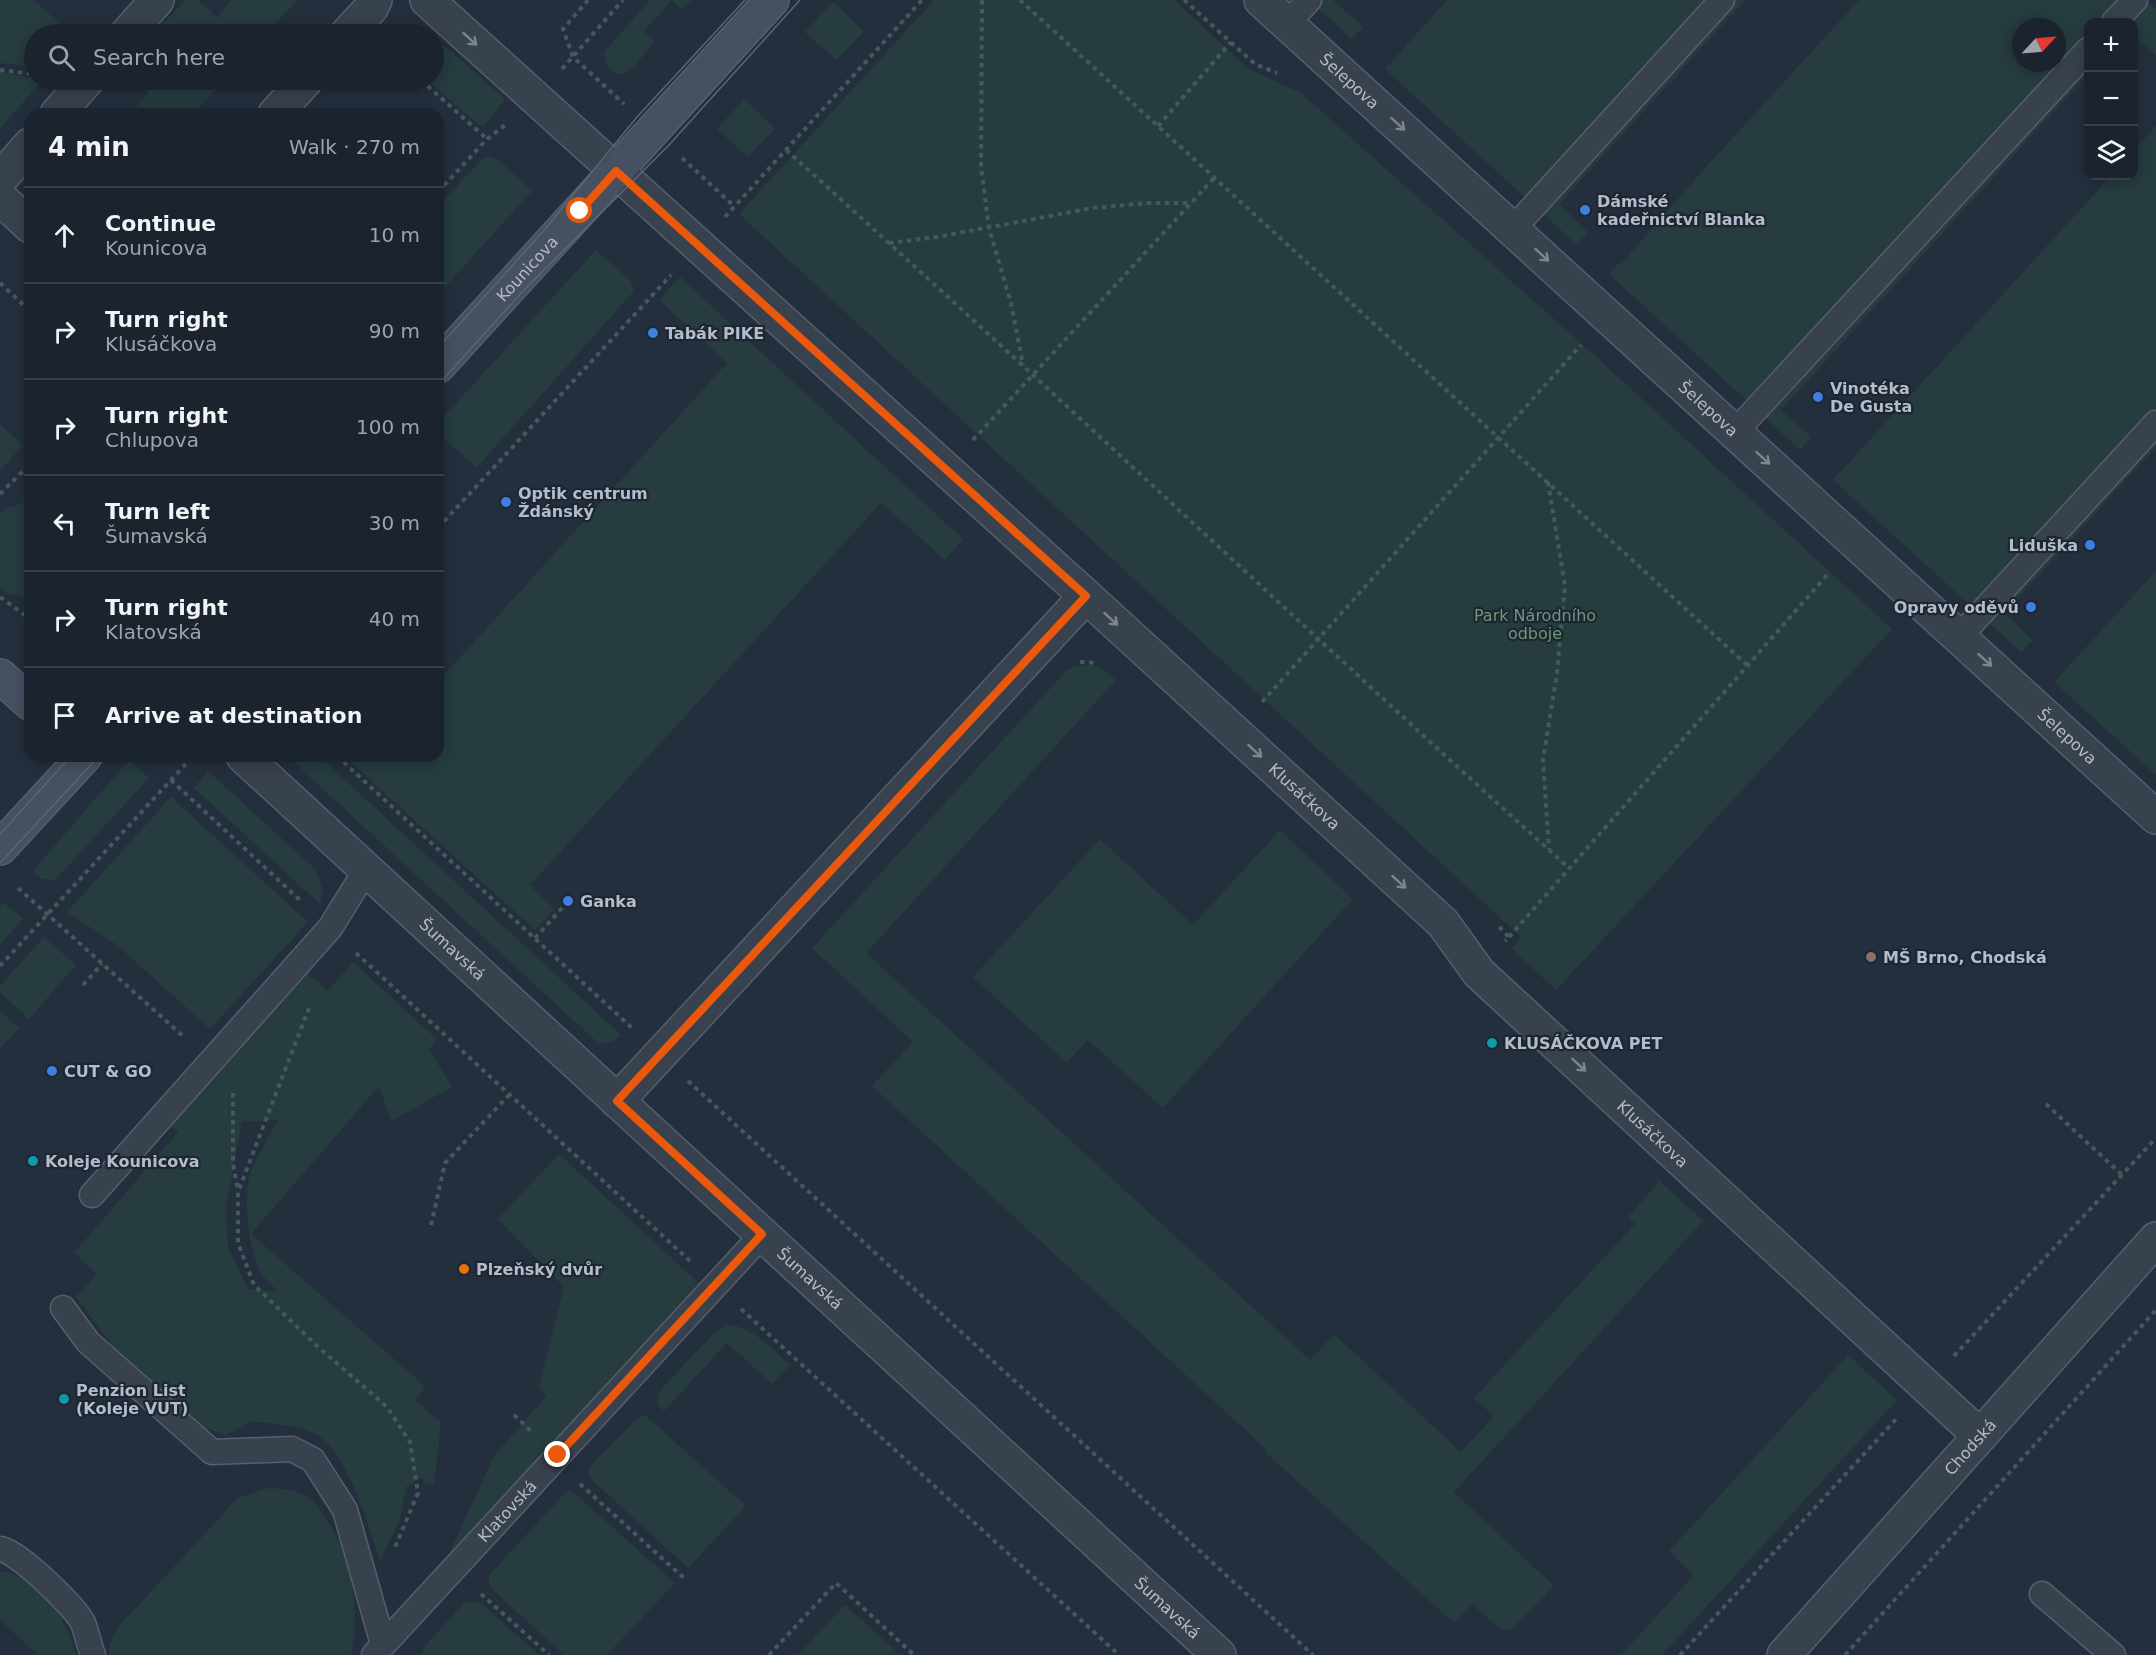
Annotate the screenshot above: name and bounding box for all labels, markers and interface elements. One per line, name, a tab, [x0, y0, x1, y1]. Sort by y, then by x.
north arrow	[2012, 18, 2066, 72]
map controls	[2084, 18, 2138, 180]
button: +	[2084, 18, 2138, 72]
search box	[24, 24, 444, 90]
one-way arrow	[463, 32, 478, 46]
icon: search	[45, 41, 78, 74]
text: Search here	[93, 45, 225, 70]
street label: Šelepova	[1316, 49, 1383, 113]
button: −	[2084, 72, 2138, 126]
one-way arrow	[1390, 117, 1405, 131]
button: layers	[2084, 126, 2138, 180]
text: 4 min	[48, 132, 130, 162]
text: Walk · 270 m	[289, 135, 420, 159]
place label: Dámské kadeřnictví Blanka	[1597, 192, 1765, 229]
route start	[566, 197, 592, 223]
marker: Dámské kadeřnictví Blanka	[1578, 203, 1592, 217]
text: Continue	[105, 211, 216, 236]
icon: ahead	[48, 219, 81, 252]
text: 10 m	[369, 223, 420, 247]
street label: Kounicova	[493, 232, 562, 306]
text: Kounicova	[105, 236, 208, 260]
one-way arrow	[1534, 248, 1549, 263]
text: Turn right	[105, 307, 228, 332]
icon: right	[48, 315, 81, 348]
text: 90 m	[369, 319, 420, 343]
place label: Tabák PIKE	[665, 324, 764, 343]
marker: Tabák PIKE	[646, 326, 660, 340]
text: Klusáčkova	[105, 332, 217, 356]
street label: Šelepova	[1675, 377, 1742, 441]
place label: Vinotéka De Gusta	[1830, 379, 1912, 416]
marker: Vinotéka De Gusta	[1811, 390, 1825, 404]
text: Turn right	[105, 403, 228, 428]
icon: right	[48, 411, 81, 444]
text: 100 m	[356, 415, 420, 439]
text: Chlupova	[105, 428, 199, 452]
one-way arrow	[1756, 451, 1771, 465]
place label: Optik centrum Ždánský	[518, 484, 648, 521]
marker: Optik centrum Ždánský	[499, 495, 513, 509]
text: Turn left	[105, 499, 210, 524]
icon: left	[48, 507, 81, 540]
text: 30 m	[369, 511, 420, 535]
text: Šumavská	[105, 524, 208, 548]
place label: Liduška	[2009, 536, 2078, 555]
marker: Liduška	[2083, 538, 2097, 552]
text: Turn right	[105, 595, 228, 620]
place label: Opravy oděvů	[1894, 598, 2019, 617]
marker: Opravy oděvů	[2024, 600, 2038, 614]
icon: right	[48, 603, 81, 636]
park label: Park Národního odboje	[1474, 606, 1596, 643]
text: 40 m	[369, 607, 420, 631]
one-way arrow	[1103, 612, 1118, 626]
text: Klatovská	[105, 620, 202, 644]
one-way arrow	[1977, 653, 1992, 667]
icon: arrive	[48, 699, 81, 732]
text: Arrive at destination	[105, 703, 362, 728]
street label: Šelepova	[2034, 705, 2101, 768]
one-way arrow	[1247, 743, 1262, 757]
street label: Klusáčkova	[1265, 759, 1344, 834]
one-way arrow	[1391, 875, 1406, 889]
place label: Ganka	[580, 892, 637, 911]
marker: Ganka	[561, 894, 575, 908]
street label: Šumavská	[416, 915, 489, 984]
place label: MŠ Brno, Chodská	[1883, 948, 2047, 967]
marker: MŠ Brno, Chodská	[1864, 950, 1878, 964]
place label: KLUSÁČKOVA PET	[1504, 1034, 1662, 1053]
marker: KLUSÁČKOVA PET	[1485, 1036, 1499, 1050]
one-way arrow	[1571, 1058, 1586, 1072]
place label: CUT & GO	[64, 1062, 151, 1081]
marker: CUT & GO	[45, 1064, 59, 1078]
street label: Klusáčkova	[1613, 1097, 1692, 1171]
place label: Koleje Kounicova	[45, 1152, 199, 1171]
marker: Koleje Kounicova	[26, 1154, 40, 1168]
street label: Šumavská	[773, 1244, 846, 1314]
place label: Plzeňský dvůr	[476, 1260, 602, 1279]
marker: Plzeňský dvůr	[457, 1262, 471, 1276]
place label: Penzion List (Koleje VUT)	[76, 1381, 188, 1418]
marker: Penzion List (Koleje VUT)	[57, 1392, 71, 1406]
street label: Chodská	[1940, 1416, 2000, 1479]
route end	[544, 1441, 570, 1467]
street label: Klatovská	[474, 1476, 541, 1546]
street label: Šumavská	[1131, 1573, 1204, 1643]

